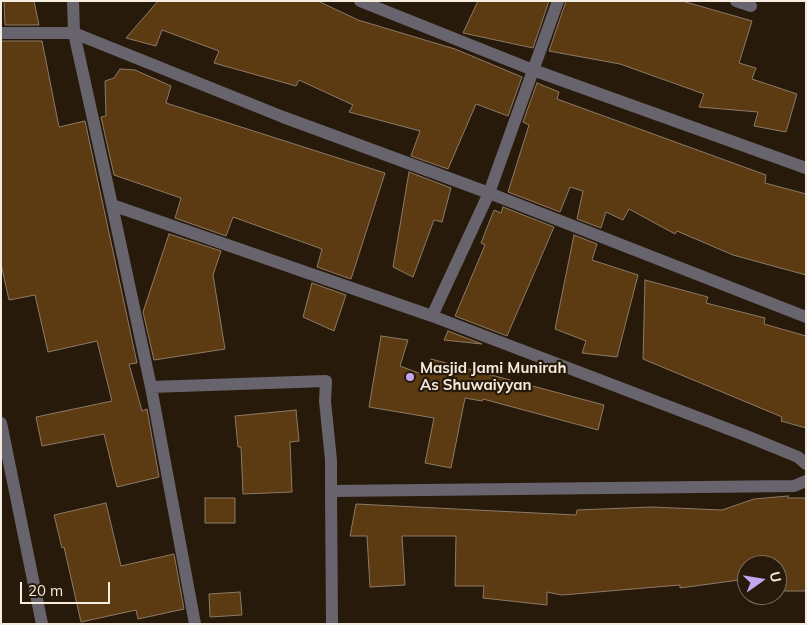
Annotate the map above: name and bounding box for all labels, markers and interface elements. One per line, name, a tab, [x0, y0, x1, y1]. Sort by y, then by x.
place label: Masjid Jami Munirah As Shuwaiyyan	[420, 359, 566, 394]
marker: Masjid Jami Munirah As Shuwaiyyan	[404, 371, 416, 383]
north arrow	[737, 555, 787, 605]
text: U	[766, 570, 786, 584]
scale bar	[22, 572, 112, 604]
text: 20 m	[28, 581, 63, 600]

